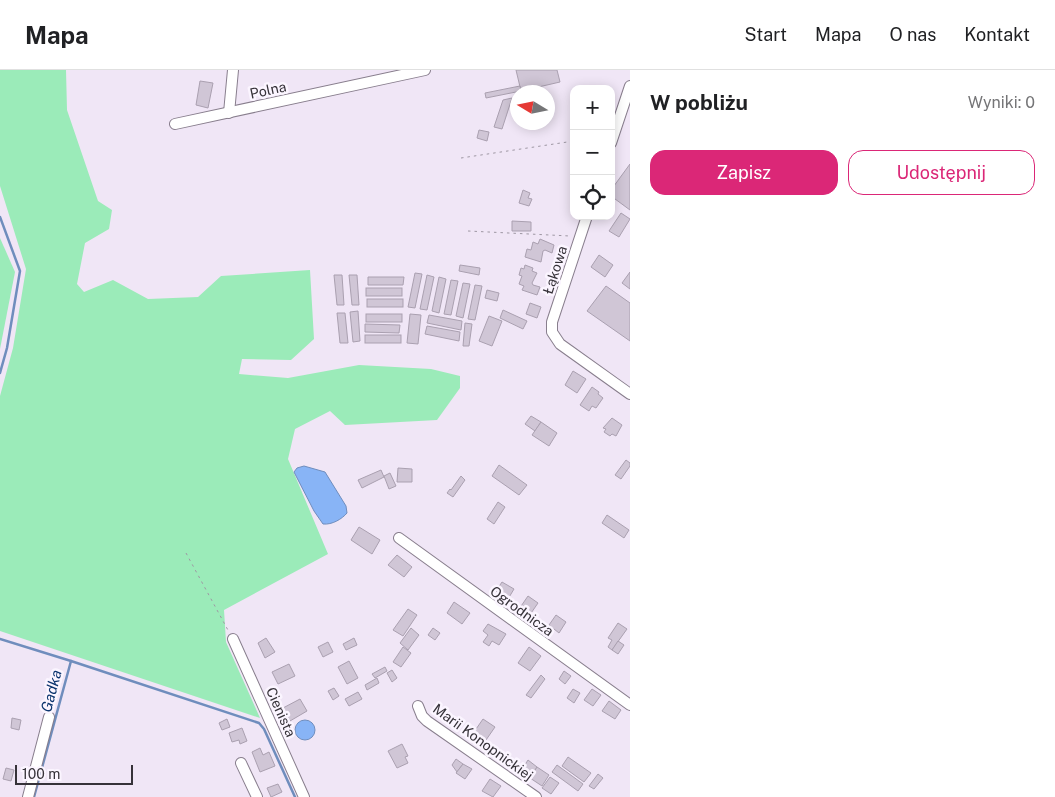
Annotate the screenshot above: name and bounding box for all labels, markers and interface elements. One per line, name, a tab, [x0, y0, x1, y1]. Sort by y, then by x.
text: Mapa	[25, 21, 89, 49]
text: Start	[745, 24, 787, 45]
text: Mapa	[815, 24, 861, 45]
text: O nas	[889, 24, 936, 45]
text: Kontakt	[964, 24, 1030, 45]
street label: Polna	[248, 78, 288, 102]
north arrow	[510, 85, 555, 130]
map controls	[570, 85, 615, 220]
button: +	[570, 85, 615, 130]
text: W pobliżu	[650, 90, 748, 115]
text: Wyniki: 0	[968, 93, 1035, 112]
button: −	[570, 130, 615, 175]
button: Zapisz	[650, 150, 838, 195]
button: Udostępnij	[848, 150, 1035, 195]
button: locate	[570, 175, 615, 220]
street label: Łąkowa	[540, 244, 570, 296]
street label: Ogrodnicza	[487, 583, 557, 639]
water label: Gadka	[37, 668, 65, 714]
street label: Cienista	[263, 685, 299, 739]
street label: Marii Konopnickiej	[430, 700, 536, 784]
scale bar	[15, 762, 132, 785]
text: 100 m	[22, 766, 60, 782]

